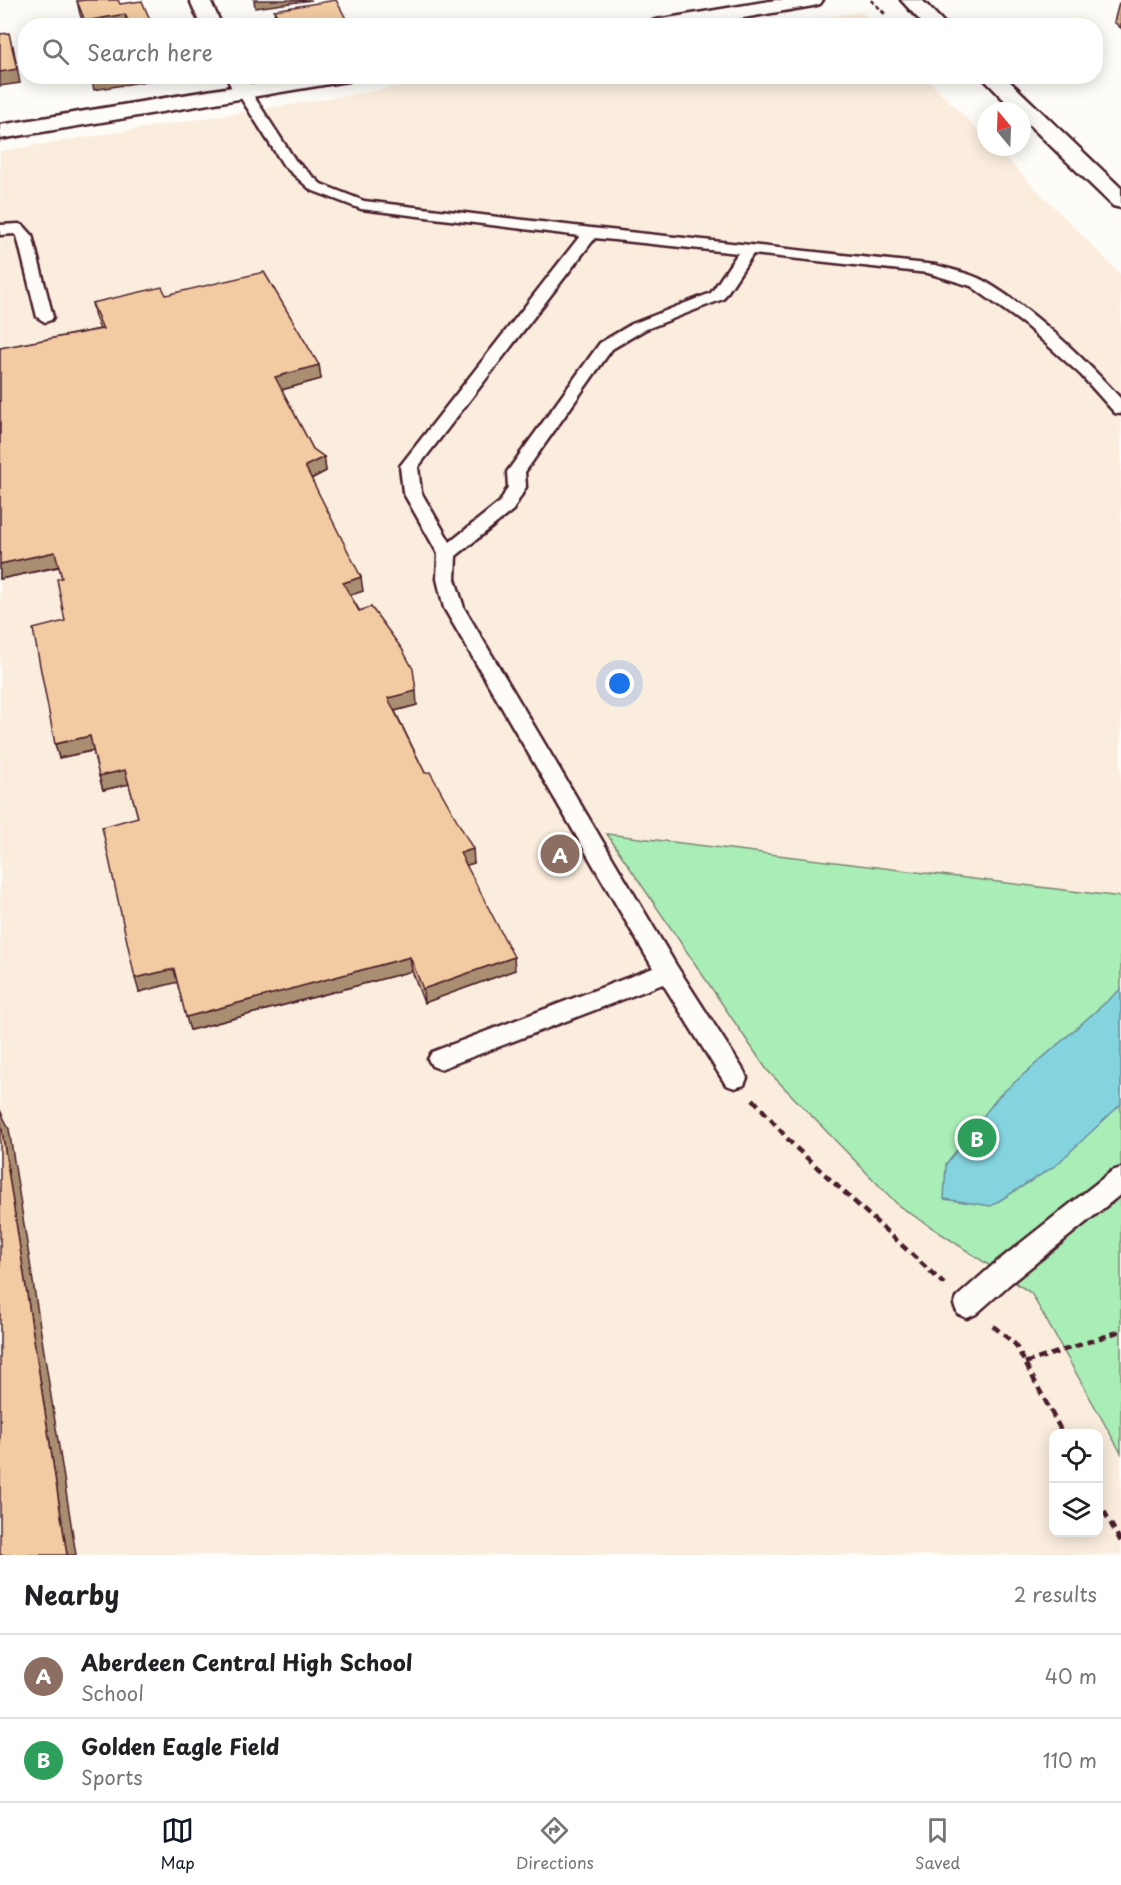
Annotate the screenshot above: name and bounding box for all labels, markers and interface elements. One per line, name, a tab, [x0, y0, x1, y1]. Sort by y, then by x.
search box	[18, 18, 1103, 84]
icon: search	[39, 35, 72, 68]
text: Search here	[87, 35, 213, 68]
north arrow	[977, 102, 1031, 156]
your location	[605, 669, 634, 698]
pin: A	[540, 832, 580, 876]
pin: B	[958, 1116, 996, 1160]
map controls	[1049, 1429, 1103, 1537]
button: locate	[1049, 1429, 1103, 1483]
button: layers	[1049, 1483, 1103, 1537]
text: Nearby	[24, 1575, 119, 1614]
text: 2 results	[1014, 1579, 1097, 1609]
text: Aberdeen Central High School	[81, 1645, 412, 1678]
text: A	[36, 1661, 51, 1691]
text: 40 m	[1045, 1661, 1097, 1691]
text: School	[81, 1678, 144, 1708]
text: Golden Eagle Field	[81, 1729, 279, 1762]
text: B	[37, 1745, 50, 1775]
text: 110 m	[1043, 1745, 1097, 1775]
text: Sports	[81, 1762, 143, 1792]
tab: Map	[161, 1814, 195, 1874]
tab: Directions	[516, 1814, 594, 1874]
tab: Saved	[915, 1814, 960, 1874]

